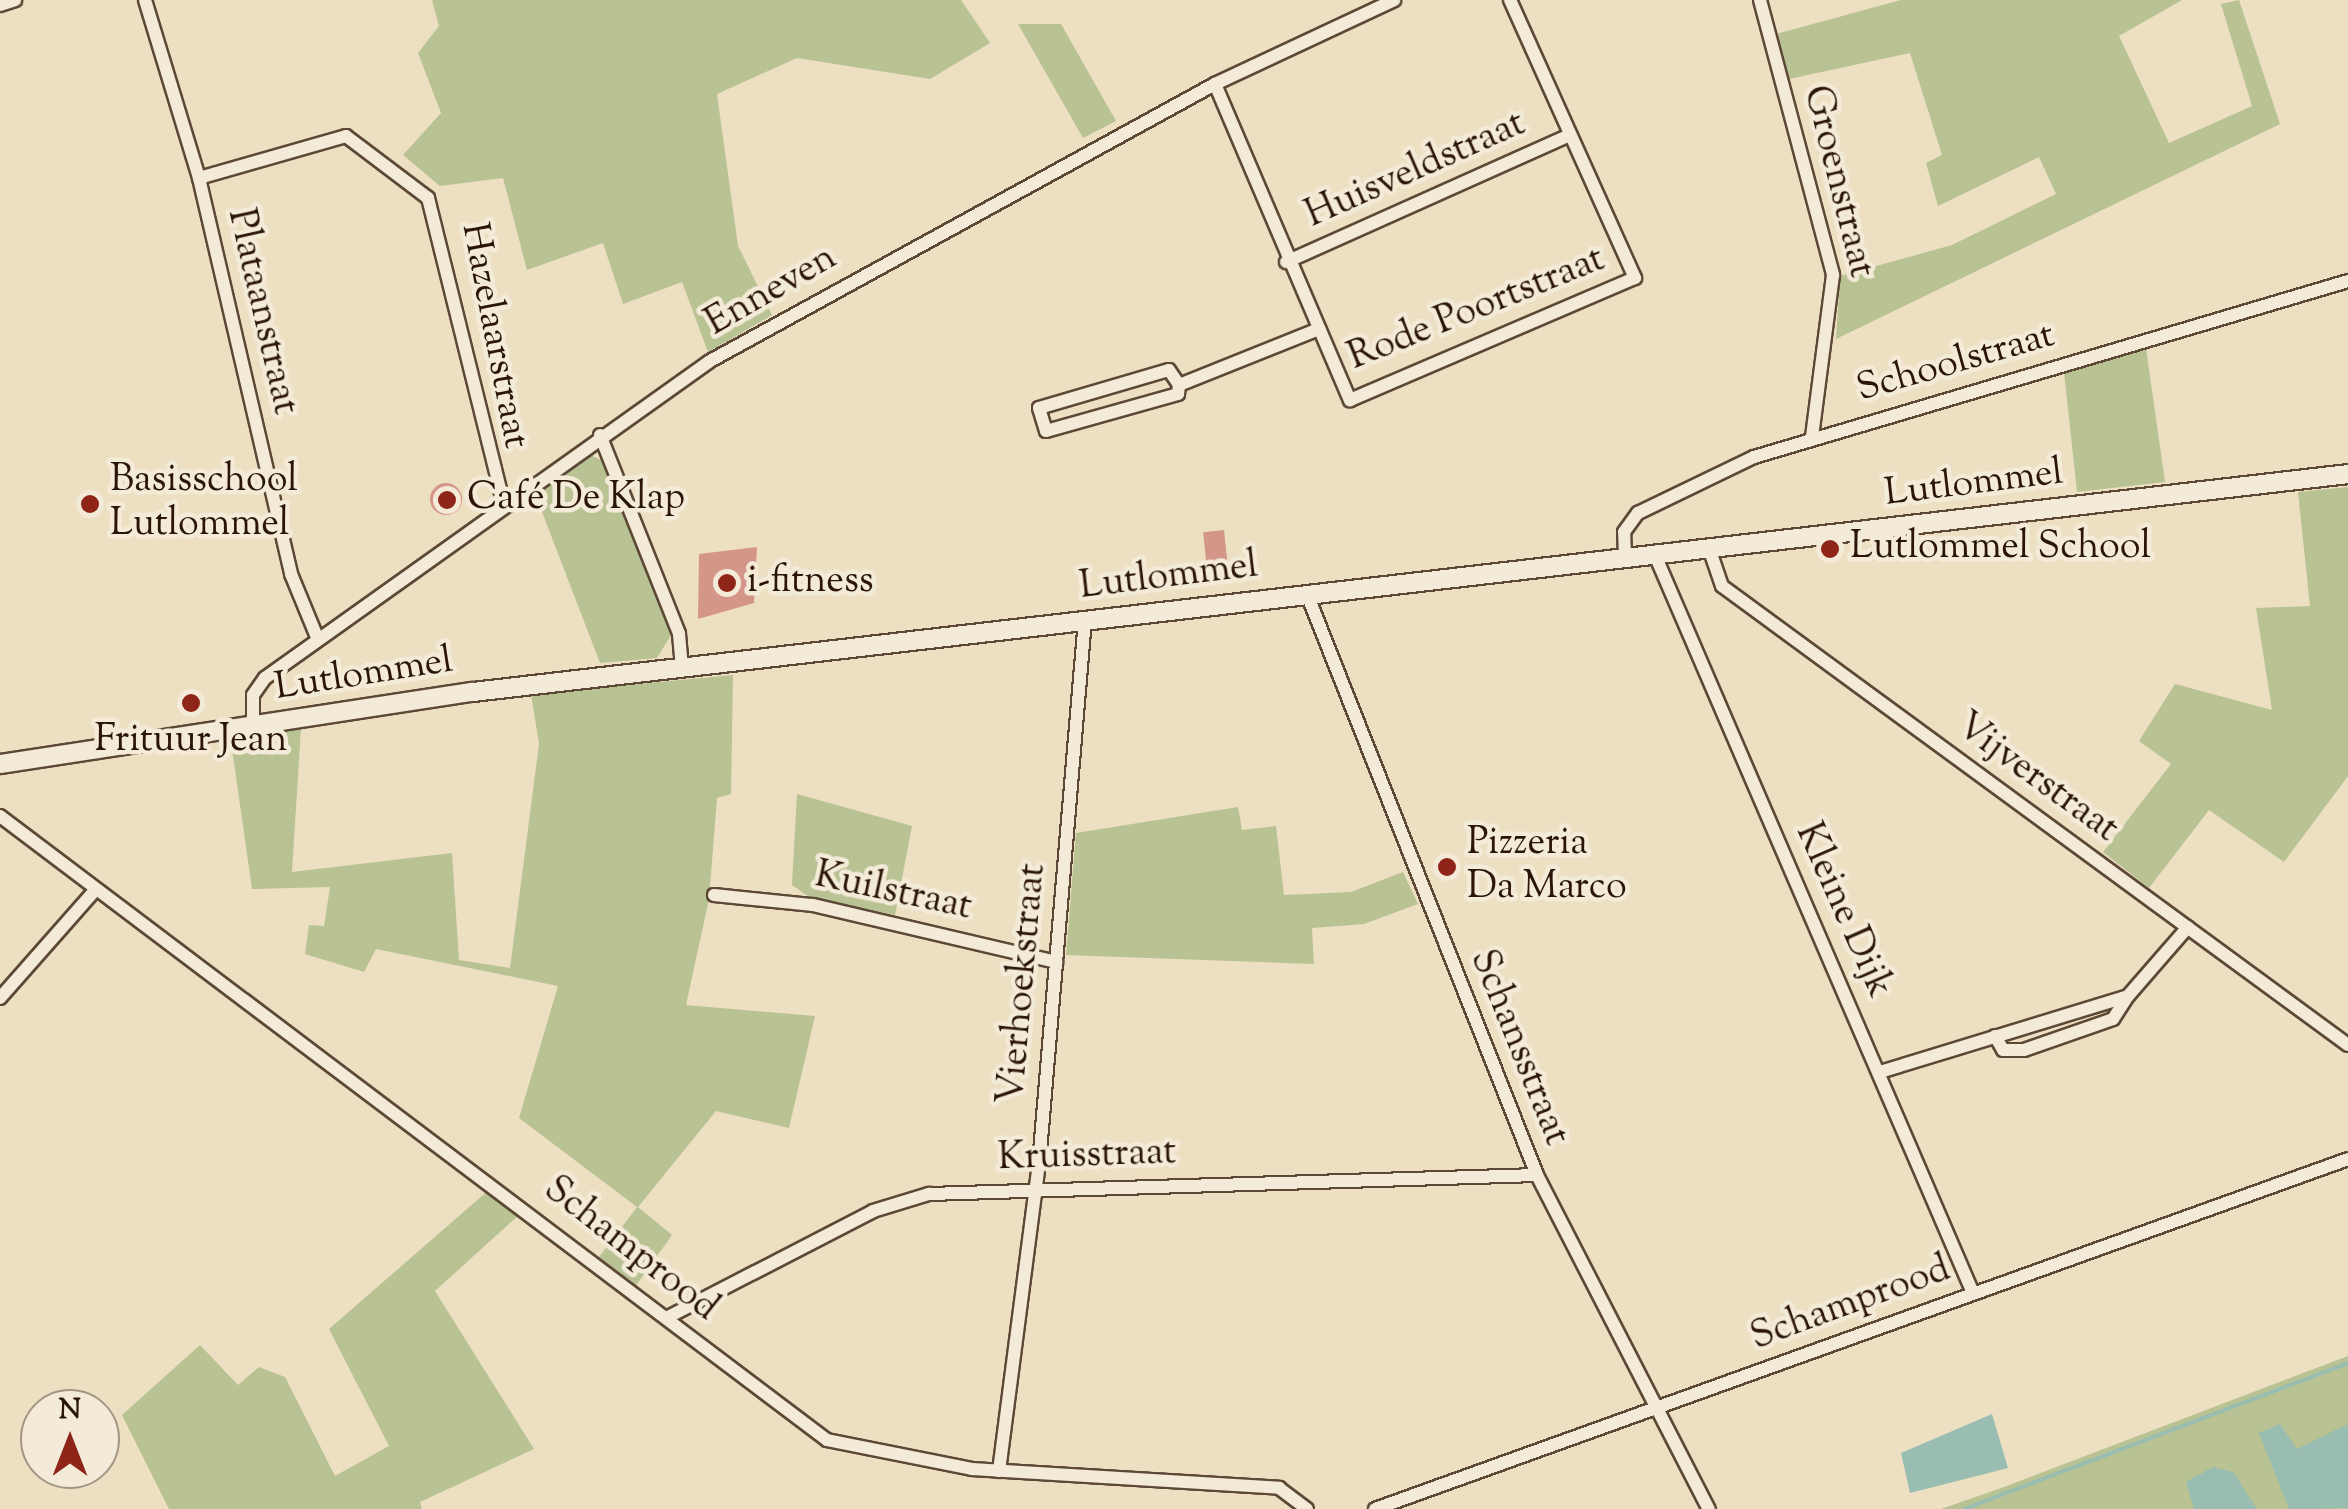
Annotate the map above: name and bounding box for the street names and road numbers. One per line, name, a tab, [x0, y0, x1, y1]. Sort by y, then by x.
street label: Groenstraat	[1791, 81, 1883, 283]
street label: Huisveldstraat	[1299, 102, 1533, 240]
street label: Plataanstraat	[215, 205, 307, 419]
street label: Hazelaarstraat	[449, 219, 537, 453]
street label: Enneven	[698, 236, 846, 348]
street label: Rode Poortstraat	[1342, 238, 1612, 382]
street label: Schoolstraat	[1852, 314, 2060, 414]
street label: Lutlommel	[1882, 451, 2066, 519]
street label: Lutlommel	[1077, 544, 1261, 612]
street label: Lutlommel	[272, 639, 456, 713]
street label: Vijverstraat	[1946, 705, 2126, 853]
street label: Kleine Dijk	[1783, 817, 1901, 1005]
street label: Kuilstraat	[810, 854, 976, 932]
street label: Vierhoekstraat	[991, 862, 1057, 1106]
street label: Schansstraat	[1458, 944, 1578, 1152]
street label: Kruisstraat	[997, 1131, 1177, 1183]
street label: Schamprood	[534, 1168, 726, 1332]
street label: Schamprood	[1745, 1248, 1957, 1362]

